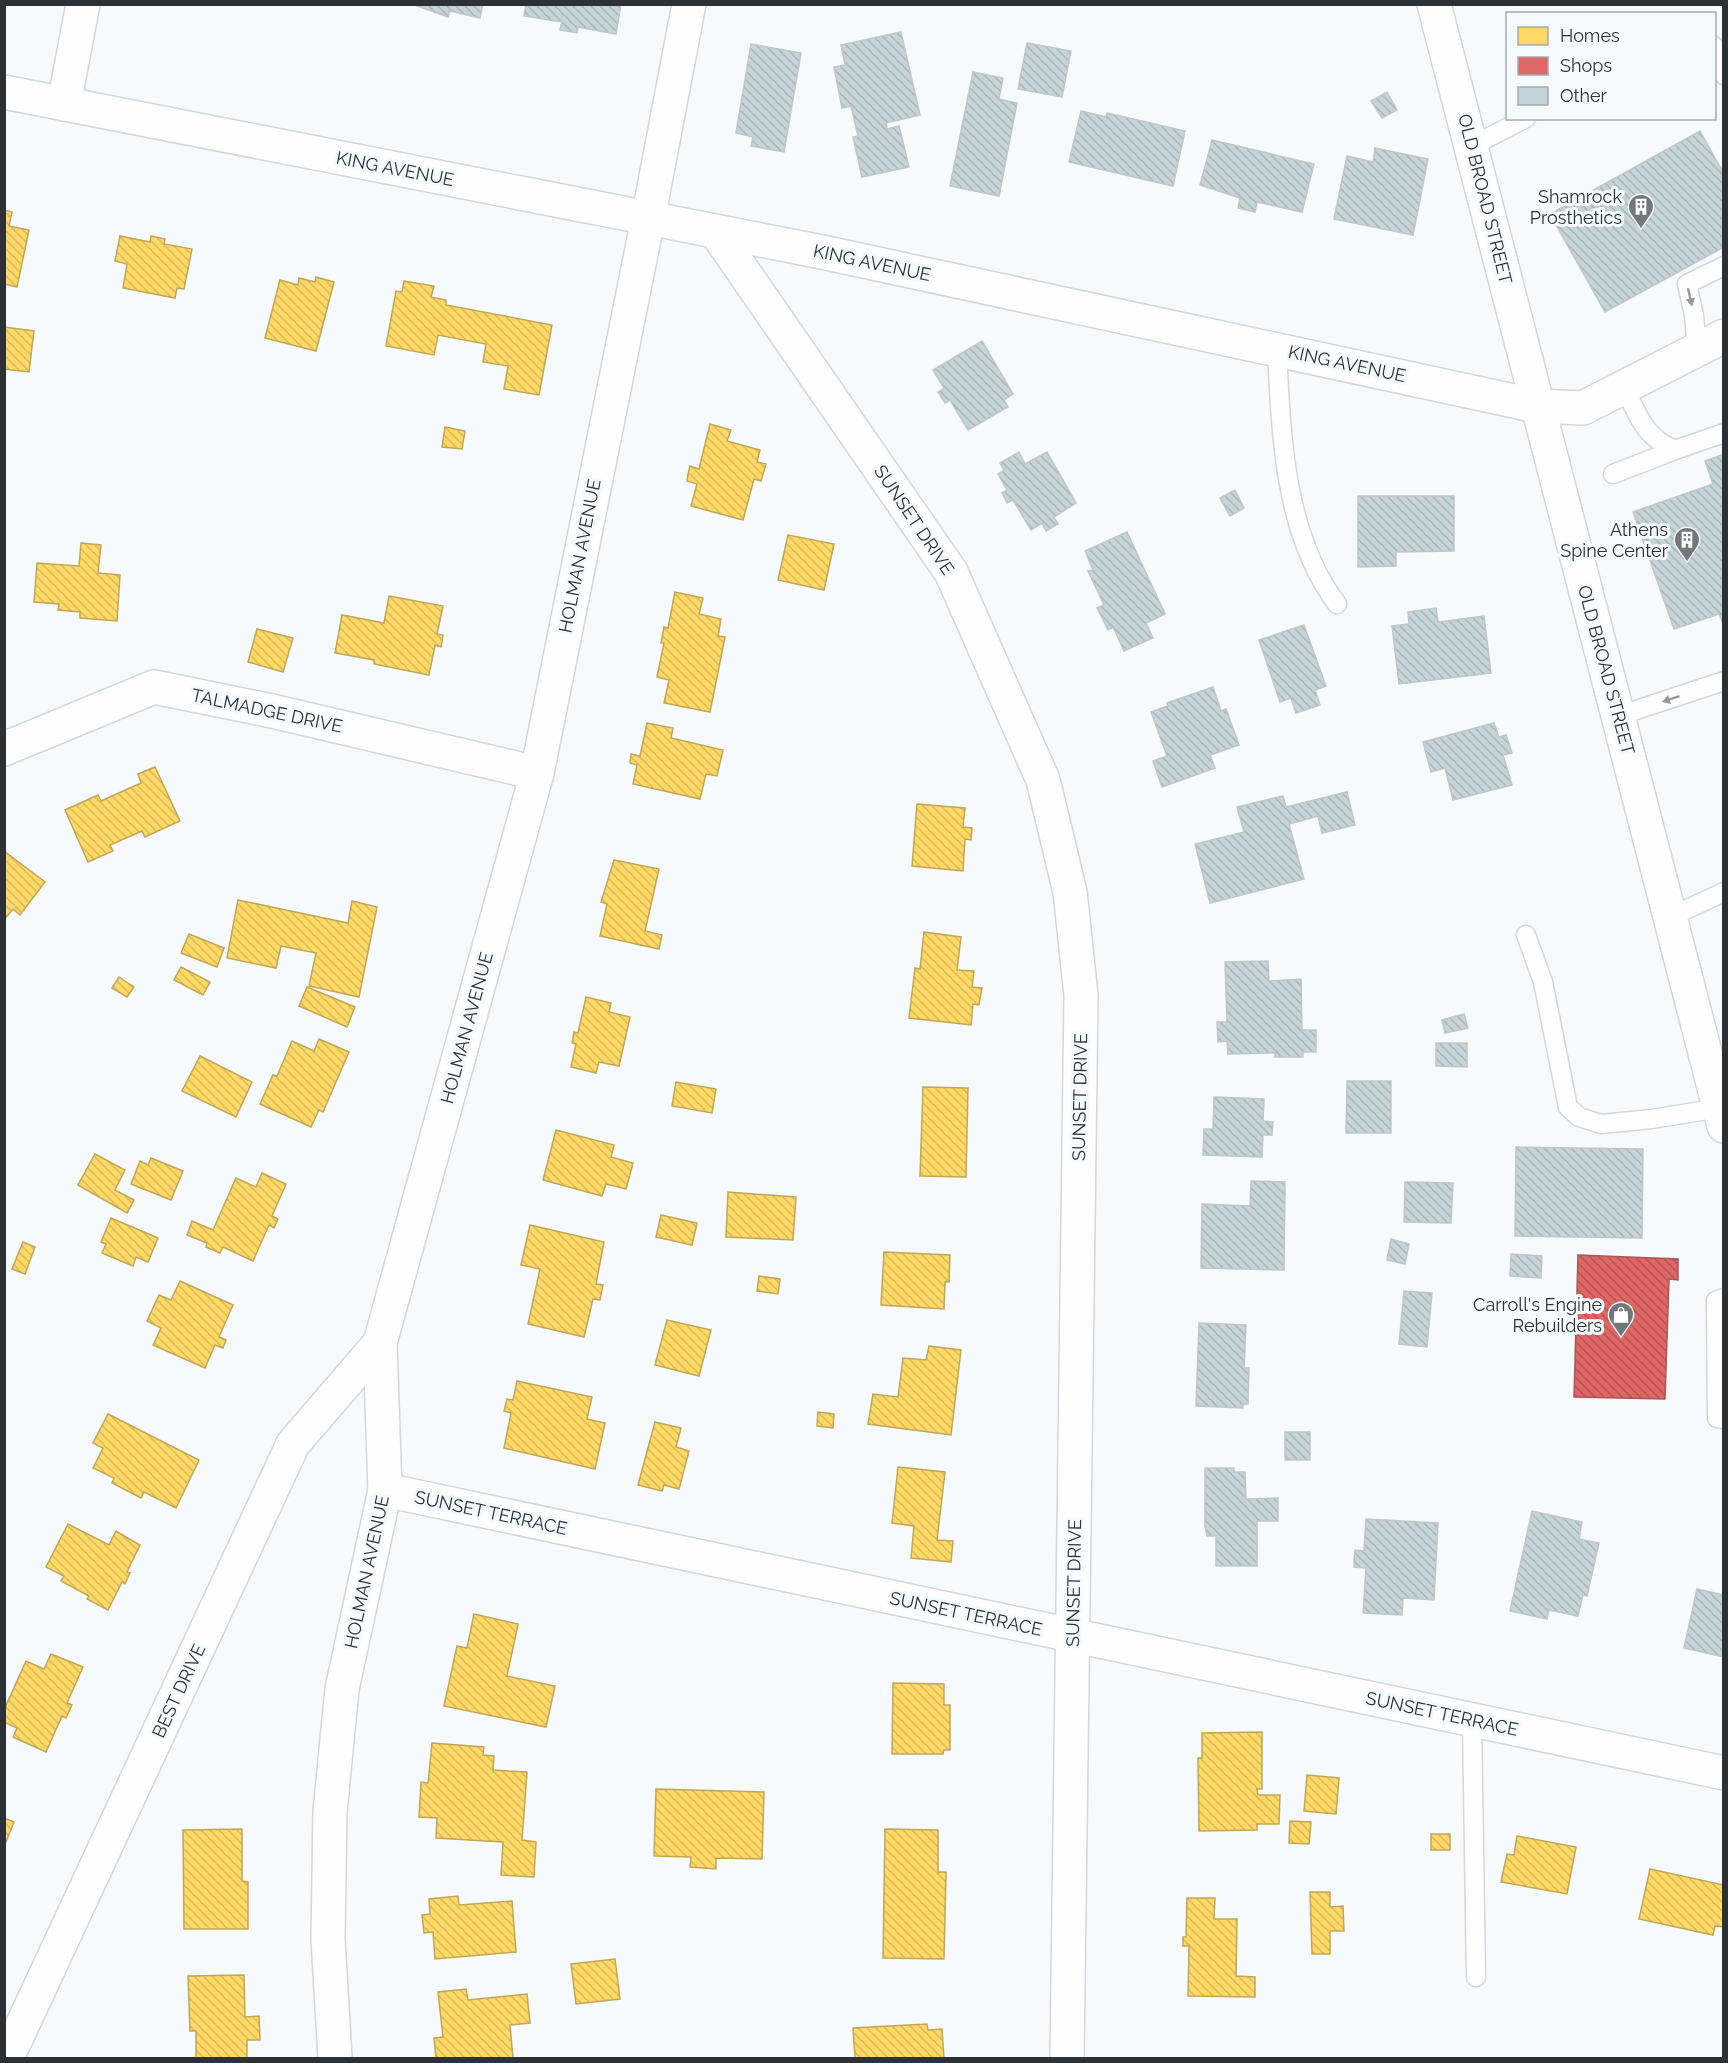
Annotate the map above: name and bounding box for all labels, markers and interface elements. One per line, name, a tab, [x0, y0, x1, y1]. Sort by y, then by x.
legend	[1506, 12, 1716, 120]
text: Homes	[1560, 25, 1620, 46]
text: Shops	[1560, 55, 1612, 76]
text: Other	[1560, 85, 1608, 106]
street label: OLD BROAD STREET	[1454, 112, 1517, 286]
street label: KING AVENUE	[334, 147, 456, 190]
place label: Shamrock Prosthetics	[1530, 186, 1622, 228]
building icon: Shamrock Prosthetics	[1626, 192, 1656, 230]
street label: KING AVENUE	[811, 240, 933, 285]
one-way arrow	[1686, 288, 1696, 307]
street label: KING AVENUE	[1286, 341, 1408, 386]
street label: SUNSET DRIVE	[870, 461, 959, 579]
street label: HOLMAN AVENUE	[554, 477, 605, 634]
place label: Athens Spine Center	[1560, 519, 1669, 561]
building icon: Athens Spine Center	[1672, 525, 1702, 563]
street label: OLD BROAD STREET	[1574, 583, 1639, 757]
street label: TALMADGE DRIVE	[190, 684, 345, 737]
one-way arrow	[1662, 694, 1680, 704]
street label: HOLMAN AVENUE	[436, 950, 497, 1106]
street label: SUNSET DRIVE	[1068, 1033, 1091, 1161]
place label: Carroll's Engine Rebuilders	[1473, 1294, 1602, 1336]
shop icon: Carroll's Engine Rebuilders	[1606, 1300, 1636, 1338]
street label: SUNSET TERRACE	[413, 1486, 569, 1539]
street label: HOLMAN AVENUE	[340, 1493, 393, 1650]
street label: SUNSET DRIVE	[1062, 1519, 1085, 1647]
street label: SUNSET TERRACE	[888, 1587, 1044, 1640]
street label: BEST DRIVE	[148, 1641, 209, 1741]
street label: SUNSET TERRACE	[1364, 1687, 1520, 1740]

